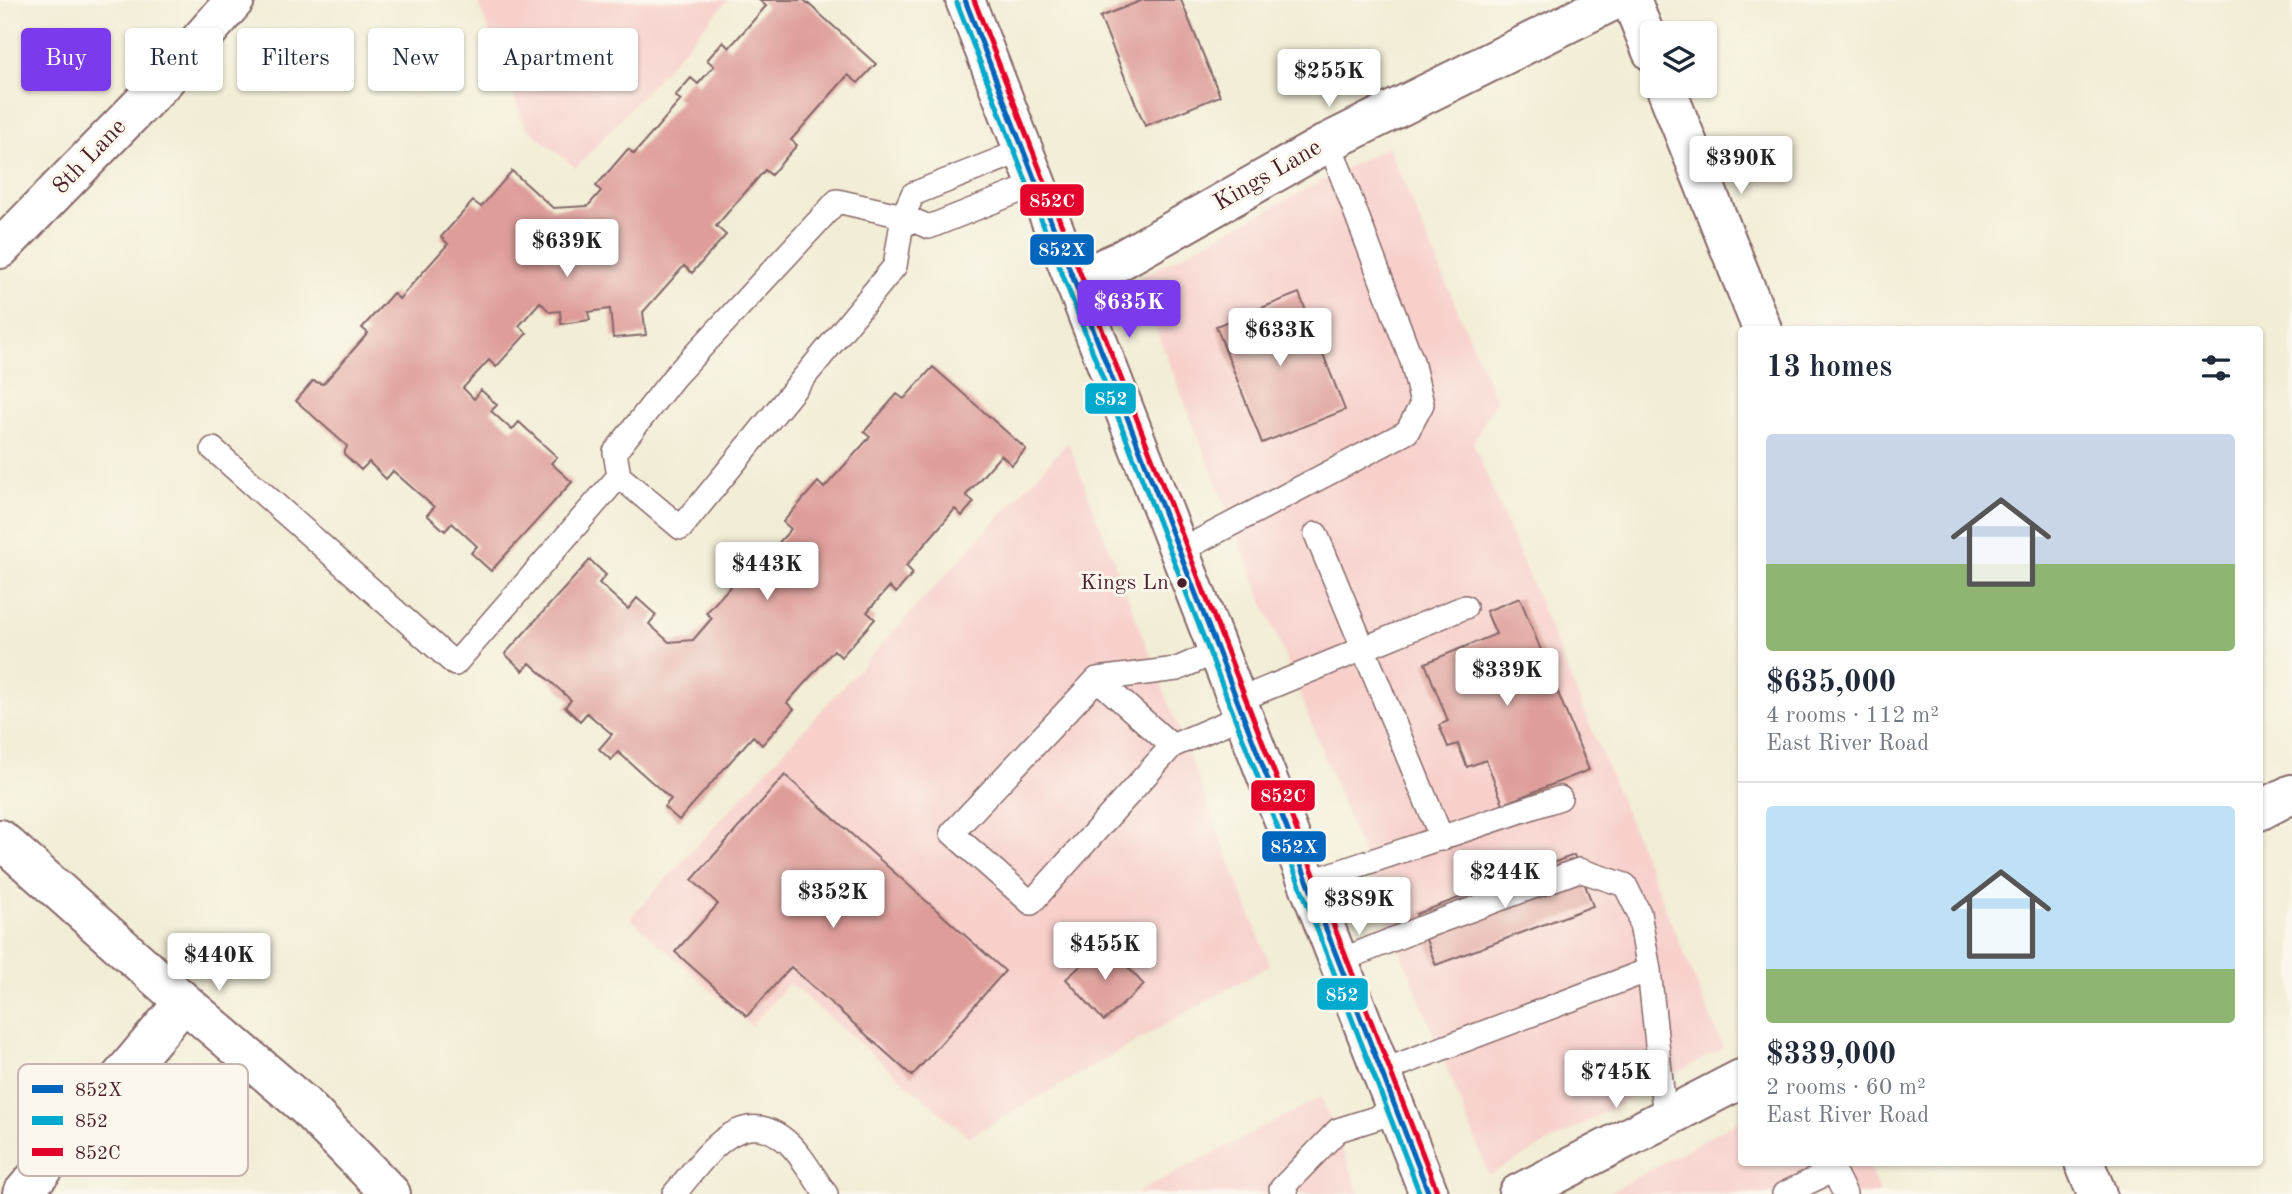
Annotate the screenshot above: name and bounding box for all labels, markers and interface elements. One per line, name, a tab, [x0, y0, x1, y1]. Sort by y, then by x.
map controls	[1640, 21, 1717, 98]
button: layers	[1640, 21, 1717, 98]
chip: Buy	[21, 28, 111, 91]
chip: Rent	[125, 28, 223, 91]
chip: Filters	[237, 28, 354, 91]
chip: New	[368, 28, 464, 91]
chip: Apartment	[478, 28, 638, 91]
pin: $255K	[1280, 50, 1378, 109]
text: $255K	[1293, 60, 1365, 83]
street label: 8th Lane	[49, 115, 131, 199]
street label: Kings Lane	[1210, 136, 1326, 216]
pin: $390K	[1692, 136, 1790, 196]
text: $390K	[1705, 147, 1777, 170]
line badge: 852C	[1019, 183, 1085, 217]
text: 852C	[1029, 193, 1075, 212]
pin: $639K	[518, 219, 616, 279]
text: $639K	[531, 230, 603, 253]
line badge: 852X	[1029, 233, 1095, 266]
text: 852X	[1038, 242, 1086, 261]
pin: $635K	[1080, 280, 1178, 340]
text: $635K	[1093, 291, 1165, 314]
pin: $633K	[1231, 308, 1329, 368]
text: $633K	[1244, 319, 1316, 342]
icon: filters	[2197, 349, 2235, 387]
text: 13 homes	[1766, 353, 1892, 383]
line badge: 852	[1084, 382, 1137, 415]
text: 852	[1094, 391, 1128, 410]
icon: home	[1938, 479, 2064, 605]
pin: $443K	[718, 542, 816, 602]
text: $443K	[731, 553, 803, 576]
place label: Kings Ln	[1080, 572, 1169, 594]
marker: Kings Ln	[1175, 576, 1189, 590]
pin: $339K	[1458, 648, 1556, 708]
text: $339K	[1471, 659, 1543, 682]
text: $635,000	[1766, 668, 1896, 698]
text: 4 rooms · 112 m²	[1766, 704, 1939, 727]
text: East River Road	[1766, 732, 1929, 755]
line badge: 852C	[1250, 779, 1316, 812]
text: 852C	[1260, 788, 1306, 807]
line badge: 852X	[1261, 830, 1327, 863]
text: 852X	[1270, 839, 1318, 858]
pin: $244K	[1456, 850, 1554, 910]
icon: home	[1938, 851, 2064, 977]
text: $244K	[1469, 861, 1541, 884]
pin: $352K	[784, 870, 882, 930]
pin: $389K	[1310, 878, 1408, 937]
text: $352K	[797, 881, 869, 904]
text: $389K	[1323, 888, 1395, 911]
pin: $455K	[1056, 922, 1154, 982]
text: $455K	[1069, 933, 1141, 956]
pin: $440K	[170, 934, 268, 993]
text: $440K	[183, 944, 255, 967]
line badge: 852	[1316, 977, 1369, 1011]
text: 852	[1325, 987, 1359, 1006]
text: $339,000	[1766, 1040, 1896, 1070]
pin: $745K	[1567, 1050, 1665, 1110]
text: $745K	[1580, 1061, 1652, 1084]
legend	[18, 1064, 248, 1176]
text: 2 rooms · 60 m²	[1766, 1076, 1926, 1099]
text: 852X	[75, 1082, 122, 1101]
text: East River Road	[1766, 1104, 1929, 1127]
text: 852	[75, 1113, 108, 1132]
text: 852C	[75, 1145, 121, 1164]

